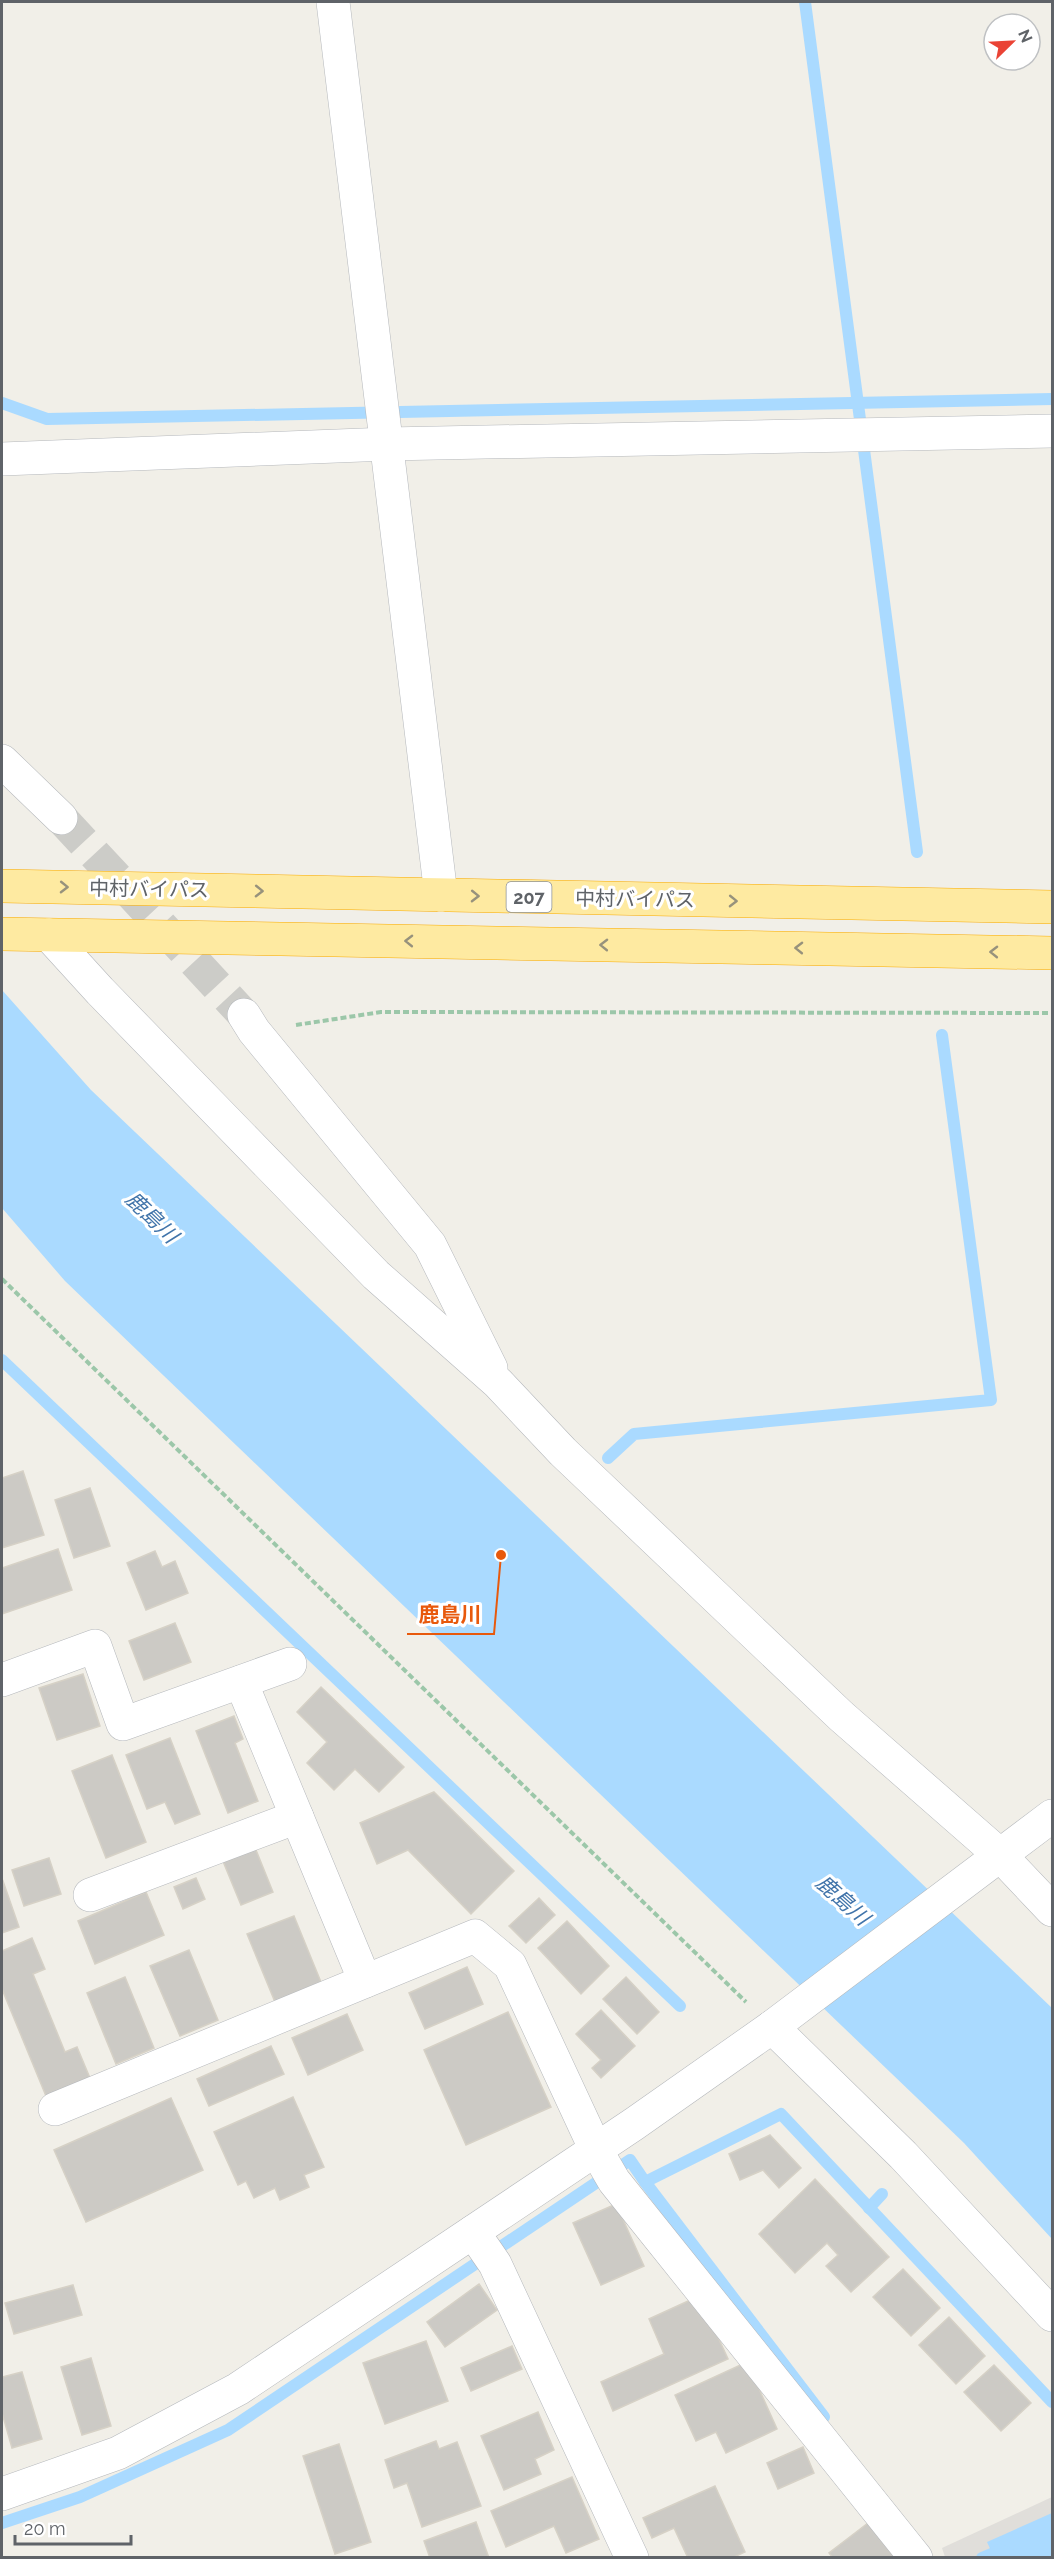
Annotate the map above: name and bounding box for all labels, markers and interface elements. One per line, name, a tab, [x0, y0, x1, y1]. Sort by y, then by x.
north arrow	[982, 12, 1042, 72]
text: N	[1014, 27, 1036, 46]
street label: 中村バイパス	[89, 876, 209, 902]
one-way arrow	[60, 881, 69, 893]
road number: 207	[506, 882, 552, 912]
one-way arrow	[255, 885, 264, 898]
street label: 中村バイパス	[575, 886, 695, 912]
one-way arrow	[470, 889, 479, 902]
one-way arrow	[728, 895, 737, 907]
one-way arrow	[405, 935, 414, 947]
one-way arrow	[600, 938, 609, 951]
one-way arrow	[795, 942, 804, 954]
one-way arrow	[990, 946, 999, 958]
water label: 鹿島川	[121, 1186, 185, 1249]
callout: 鹿島川	[407, 1595, 494, 1634]
text: 鹿島川	[419, 1602, 482, 1627]
water label: 鹿島川	[811, 1870, 876, 1932]
scale bar	[15, 2508, 130, 2546]
text: 20 m	[24, 2518, 66, 2539]

